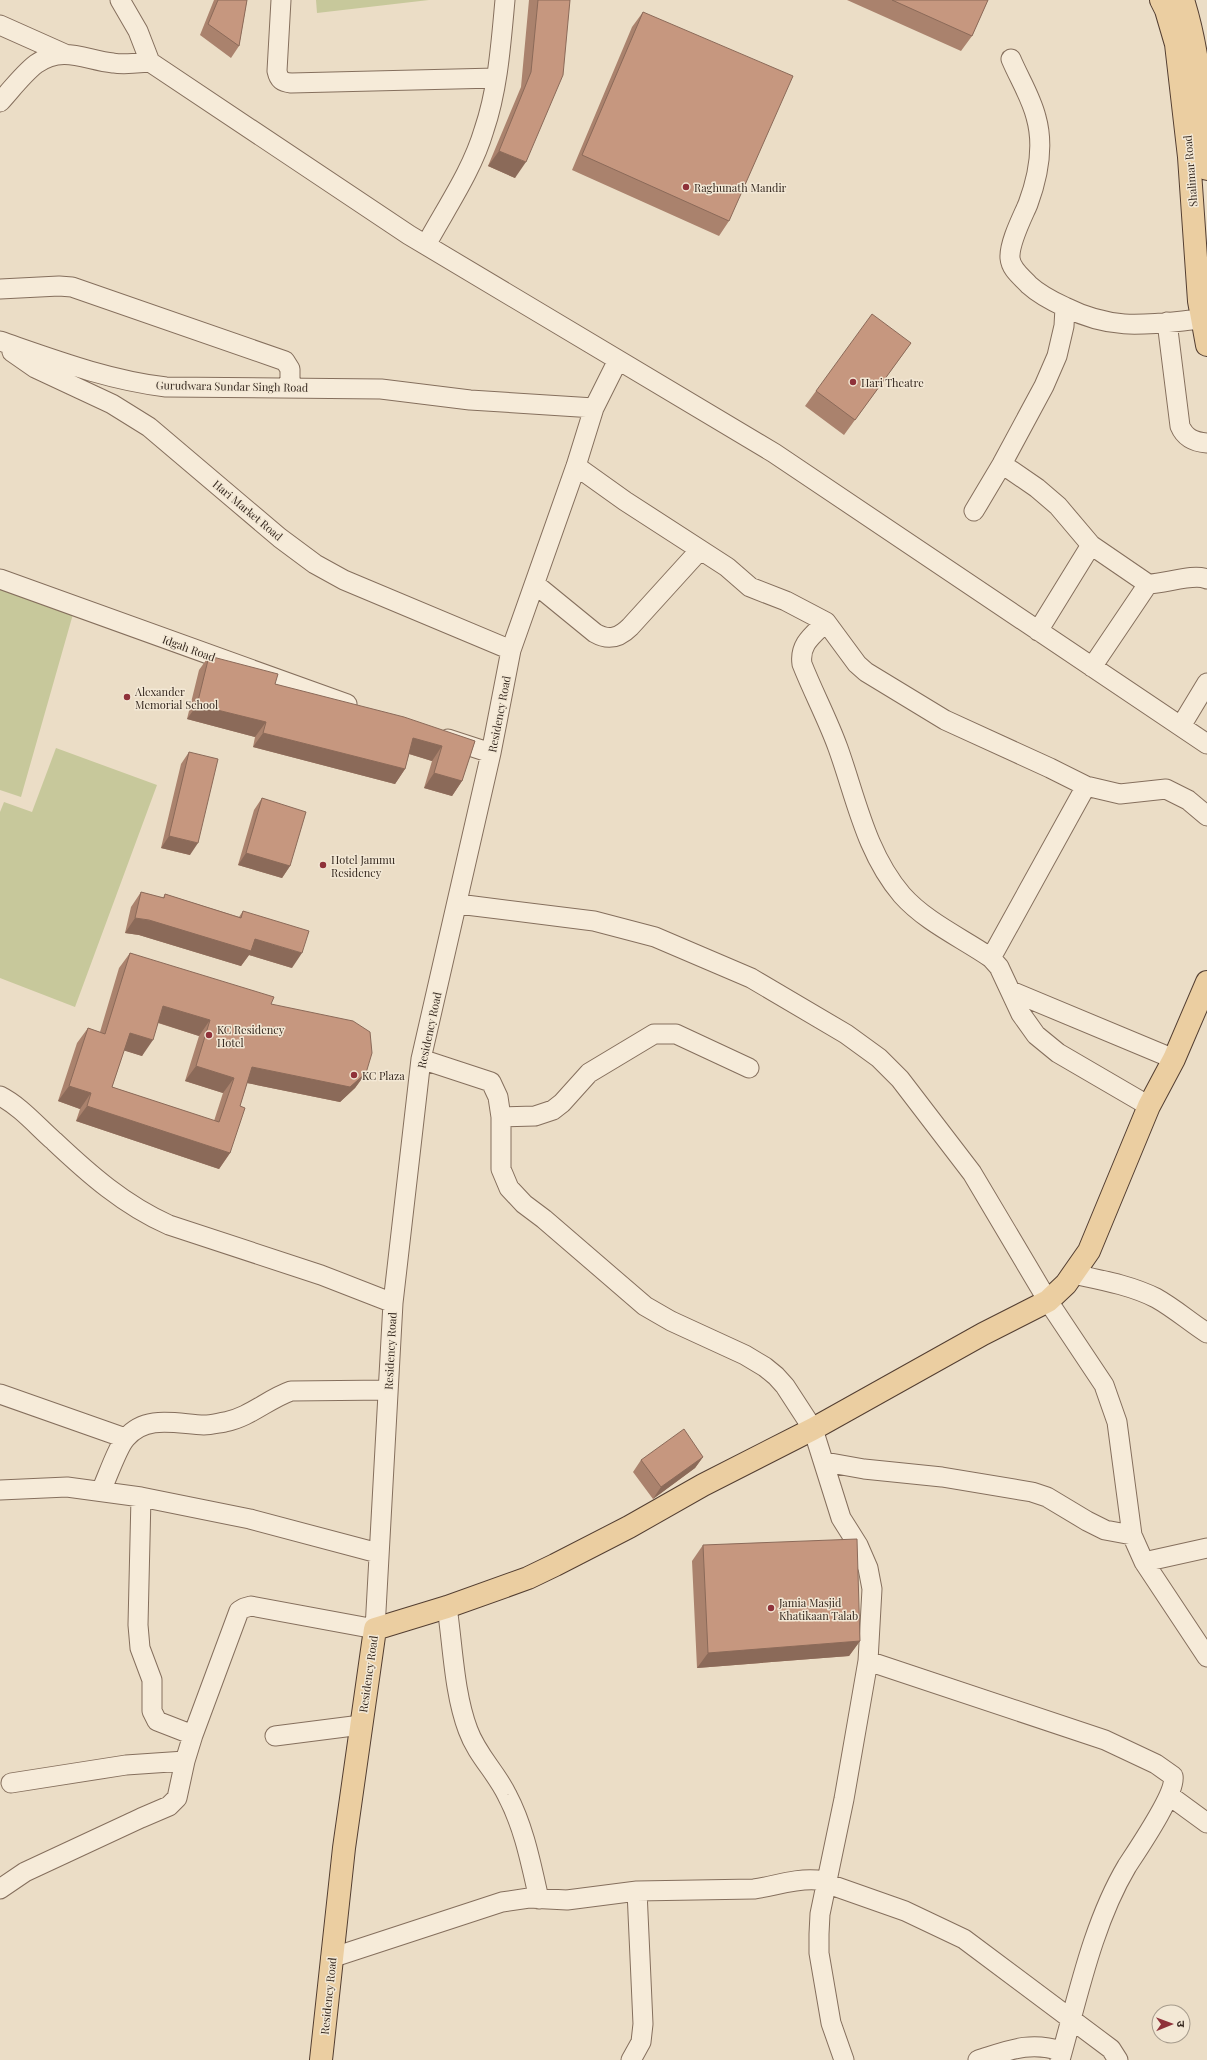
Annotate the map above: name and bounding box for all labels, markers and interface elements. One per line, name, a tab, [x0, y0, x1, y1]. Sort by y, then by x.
street label: Shalimar Road	[1179, 134, 1201, 207]
place label: Raghunath Mandir	[694, 180, 787, 195]
marker: Raghunath Mandir	[681, 182, 691, 192]
place label: Hari Theatre	[861, 375, 924, 390]
street label: Gurudwara Sundar Singh Road	[156, 377, 309, 395]
marker: Hari Theatre	[848, 377, 858, 387]
street label: Hari Market Road	[210, 476, 287, 544]
street label: Idgah Road	[160, 631, 218, 665]
street label: Residency Road	[484, 674, 514, 754]
place label: Alexander Memorial School	[134, 684, 218, 712]
marker: Alexander Memorial School	[122, 692, 132, 702]
place label: Hotel Jammu Residency	[331, 852, 396, 880]
marker: Hotel Jammu Residency	[318, 860, 328, 870]
street label: Residency Road	[414, 990, 445, 1070]
place label: KC Residency Hotel	[217, 1022, 285, 1050]
marker: KC Residency Hotel	[204, 1030, 214, 1040]
place label: KC Plaza	[362, 1068, 405, 1083]
marker: KC Plaza	[349, 1070, 359, 1080]
street label: Residency Road	[380, 1311, 400, 1390]
place label: Jamia Masjid Khatikaan Talab	[778, 1595, 858, 1623]
marker: Jamia Masjid Khatikaan Talab	[766, 1603, 776, 1613]
street label: Residency Road	[355, 1634, 381, 1714]
street label: Residency Road	[316, 1956, 340, 2035]
north arrow	[1151, 2004, 1191, 2044]
text: उ	[1174, 2020, 1189, 2028]

